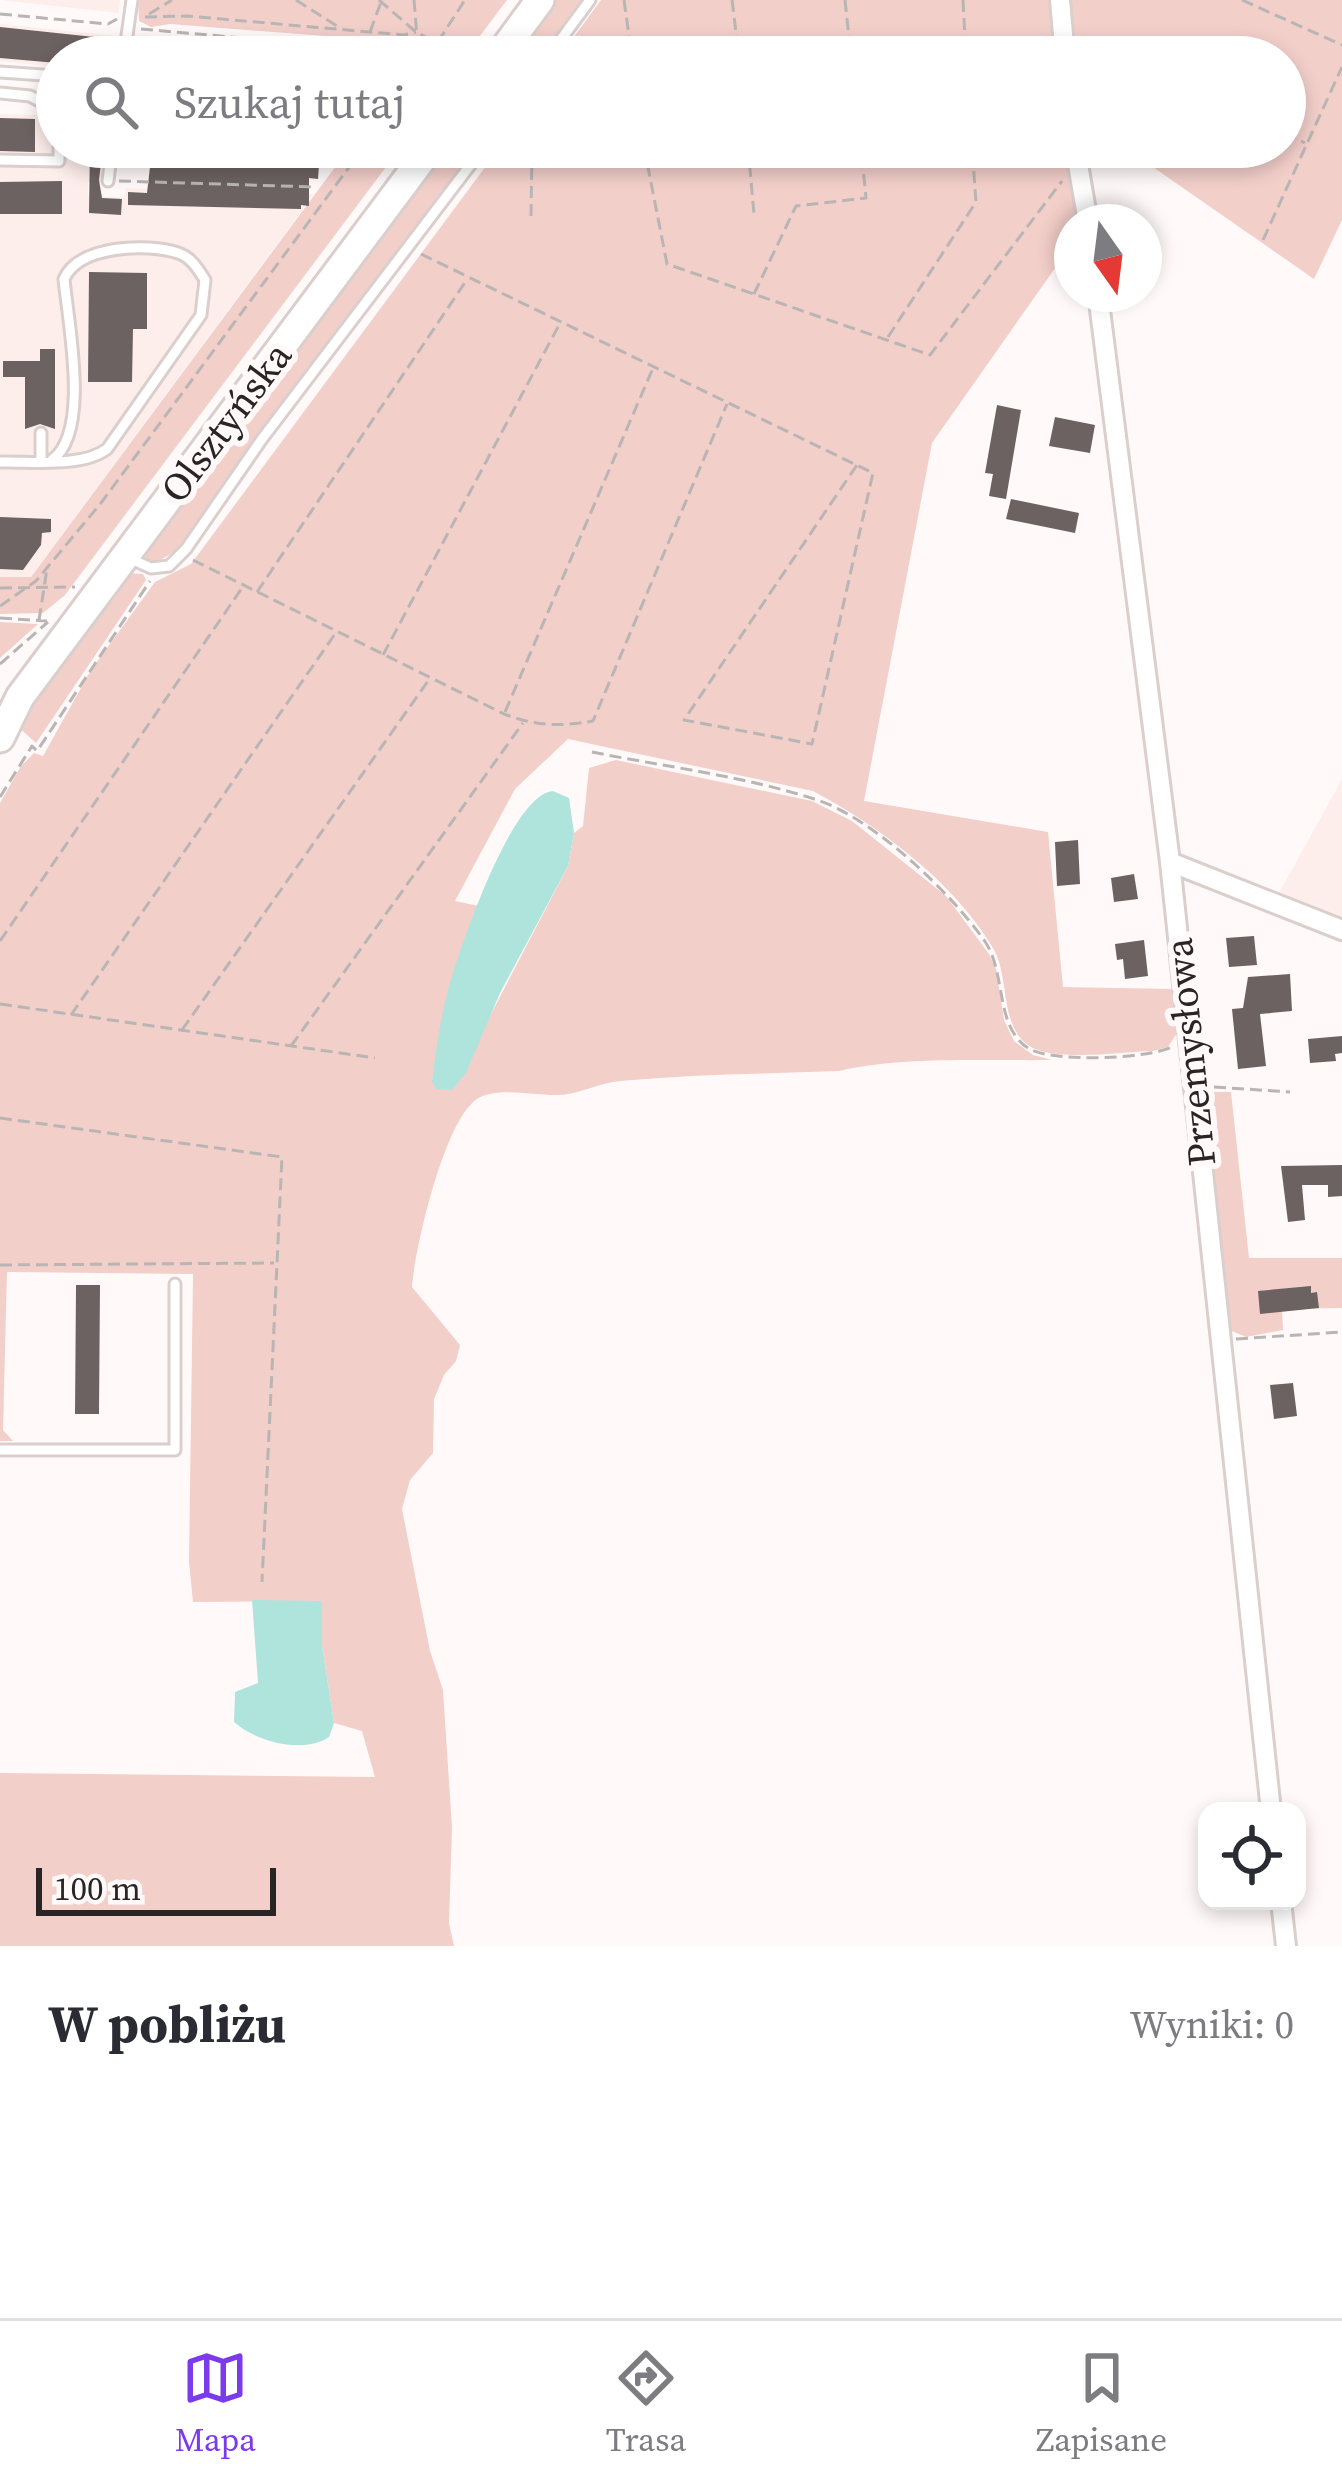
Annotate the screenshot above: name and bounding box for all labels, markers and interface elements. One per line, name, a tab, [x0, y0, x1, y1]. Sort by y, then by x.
search box	[36, 36, 1306, 168]
icon: search	[78, 69, 144, 135]
text: Szukaj tutaj	[174, 71, 405, 133]
north arrow	[1054, 204, 1162, 312]
street label: Olsztyńska	[148, 331, 304, 513]
street label: Przemysłowa	[1152, 935, 1228, 1169]
map controls	[1198, 1802, 1306, 1910]
button: locate	[1198, 1802, 1306, 1910]
scale bar	[36, 1862, 276, 1915]
text: 100 m	[54, 1866, 141, 1911]
text: W pobliżu	[48, 1989, 286, 2059]
text: Wyniki: 0	[1130, 1998, 1294, 2051]
tab: Mapa	[175, 2345, 256, 2462]
tab: Trasa	[606, 2345, 686, 2462]
tab: Zapisane	[1036, 2345, 1167, 2462]

